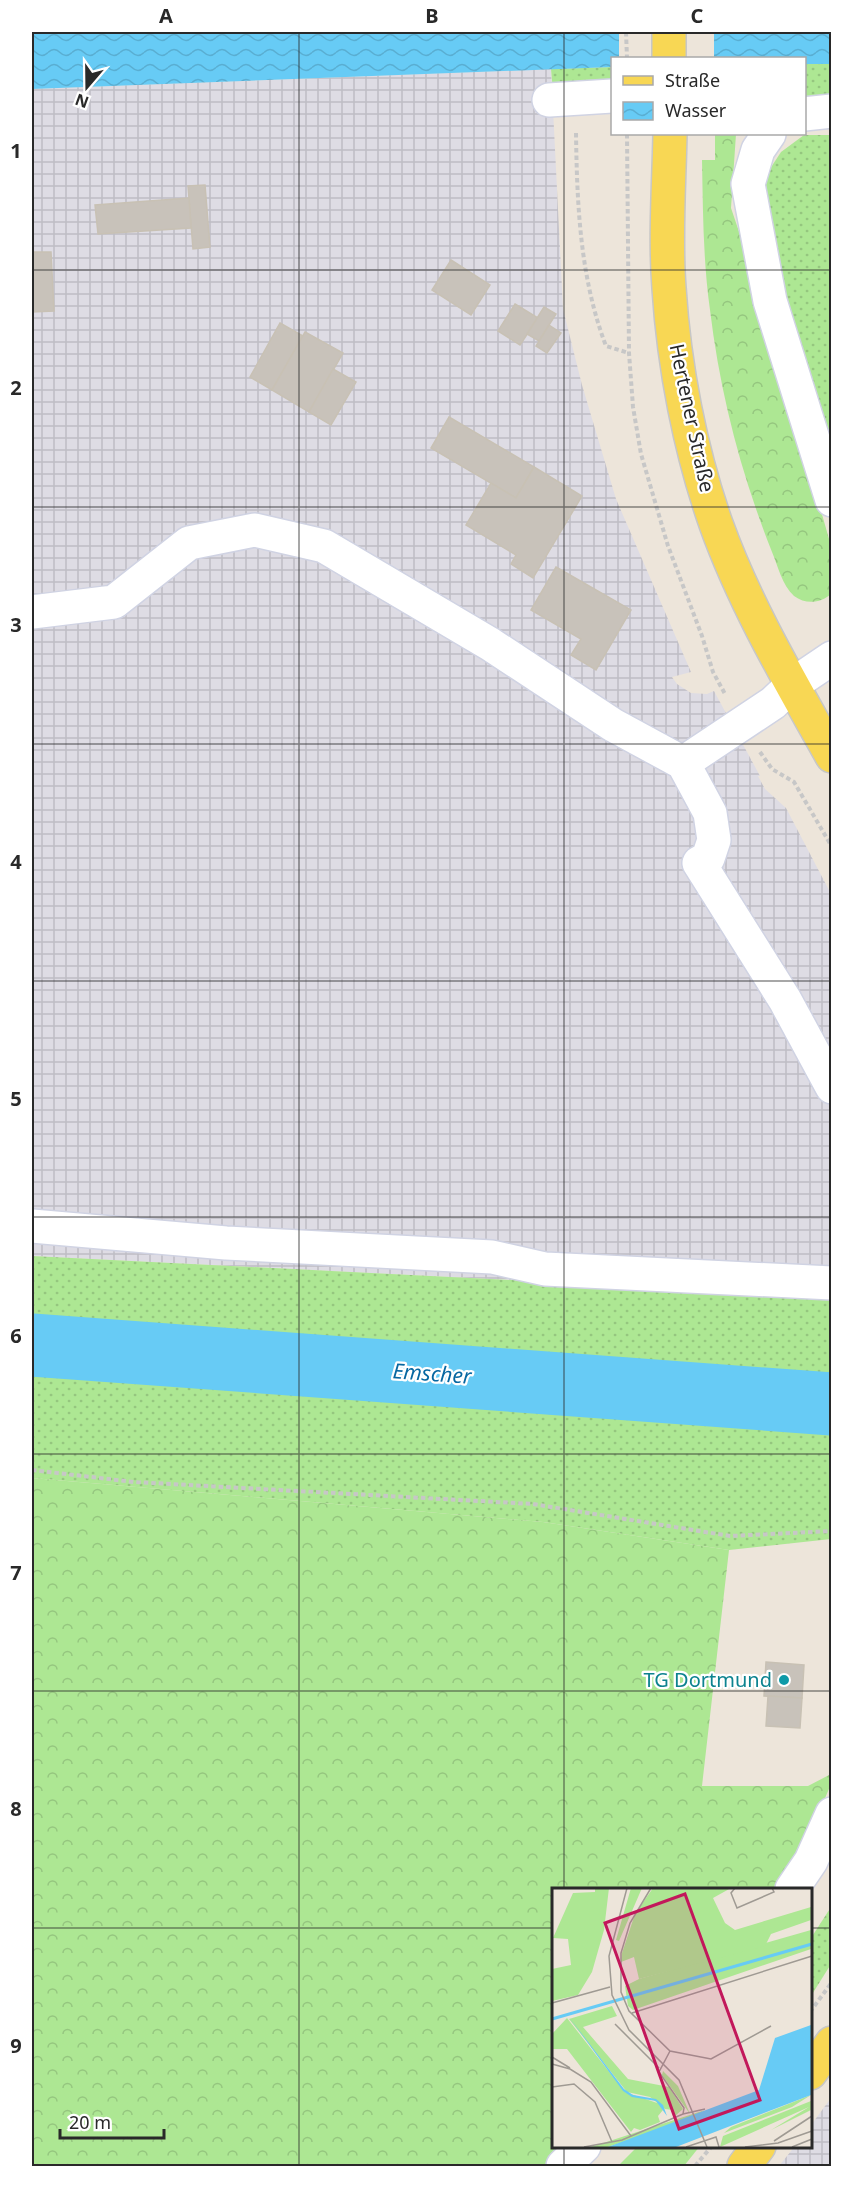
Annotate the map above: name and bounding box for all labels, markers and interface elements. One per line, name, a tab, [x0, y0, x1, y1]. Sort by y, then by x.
text: A	[159, 2, 173, 29]
text: B	[425, 2, 439, 29]
text: C	[691, 2, 704, 29]
north arrow	[57, 57, 117, 117]
legend	[611, 57, 806, 135]
text: Straße	[665, 68, 720, 92]
text: N	[72, 89, 92, 114]
text: Wasser	[665, 98, 727, 122]
text: 1	[10, 137, 22, 164]
street label: Hertener Straße	[664, 341, 721, 495]
text: 2	[10, 374, 22, 401]
text: 3	[10, 611, 22, 638]
text: 4	[10, 848, 22, 875]
text: 5	[10, 1085, 22, 1112]
text: 6	[10, 1322, 22, 1349]
water label: Emscher	[392, 1356, 474, 1390]
text: 7	[10, 1559, 22, 1586]
place label: TG Dortmund	[644, 1666, 772, 1693]
marker: TG Dortmund	[777, 1673, 791, 1687]
text: 8	[10, 1795, 22, 1822]
inset map	[552, 1888, 812, 2147]
text: 9	[10, 2032, 22, 2059]
scale bar	[60, 2102, 164, 2140]
text: 20 m	[69, 2110, 111, 2134]

